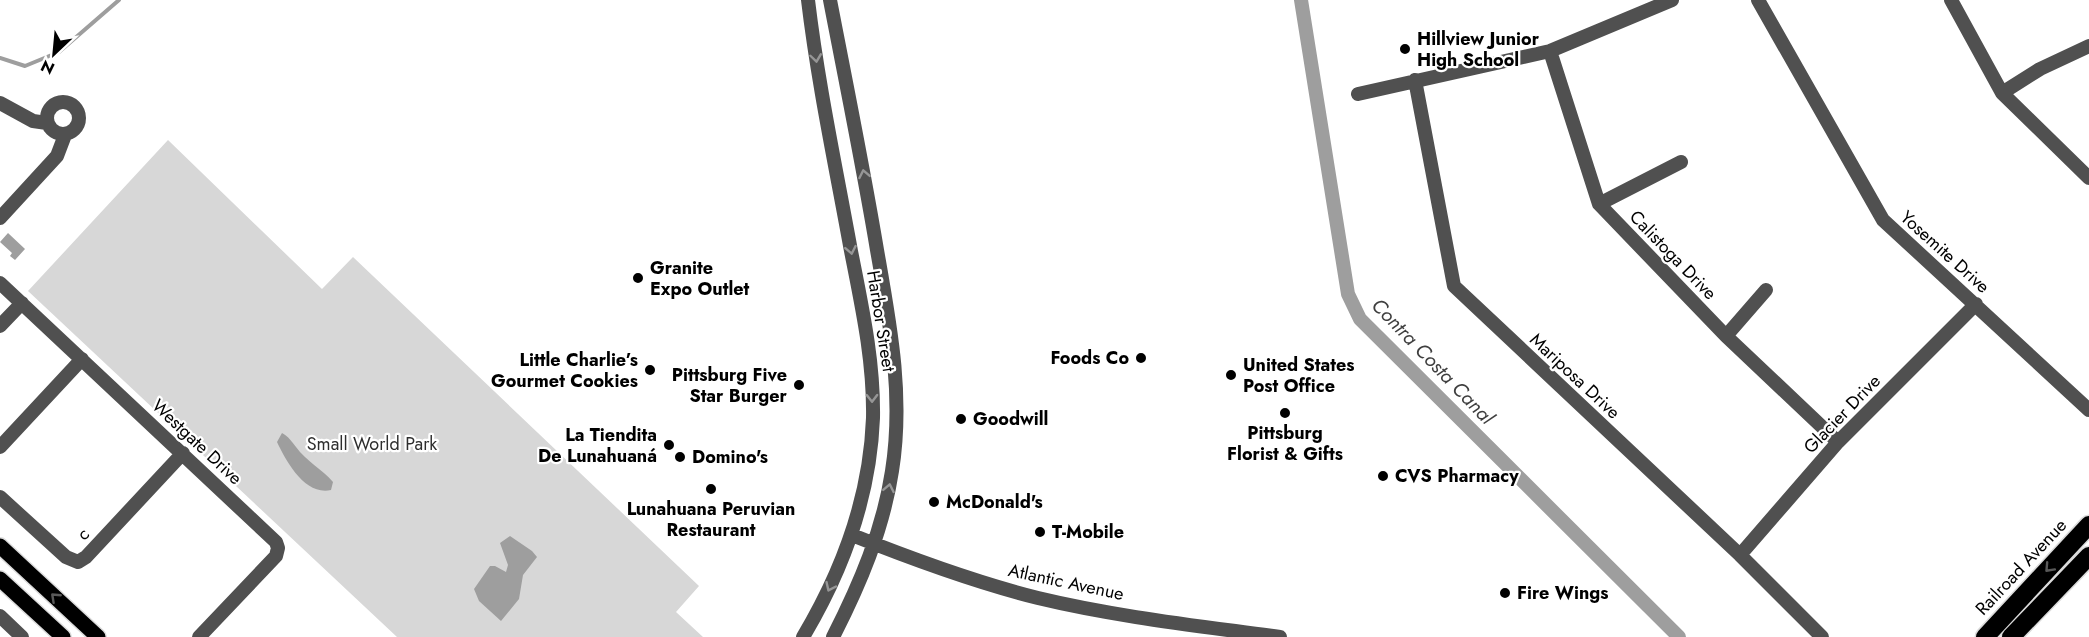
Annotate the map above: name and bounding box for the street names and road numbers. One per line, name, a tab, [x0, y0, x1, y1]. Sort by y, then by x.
street label: Calistoga Drive	[1624, 204, 1722, 306]
street label: Yosemite Drive	[1895, 205, 1995, 299]
street label: Harbor Street	[860, 268, 902, 374]
street label: Mariposa Drive	[1524, 327, 1626, 425]
street label: Glacier Drive	[1798, 369, 1886, 459]
street label: Westgate Drive	[146, 393, 248, 491]
street label: Railroad Avenue	[1969, 513, 2073, 621]
street label: c	[71, 522, 95, 546]
street label: Atlantic Avenue	[1006, 557, 1126, 607]

